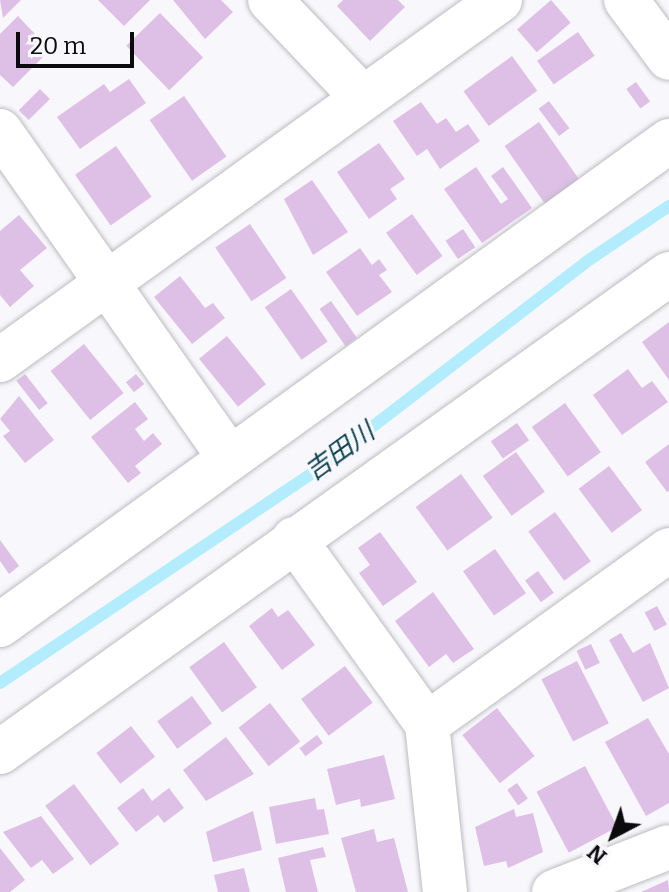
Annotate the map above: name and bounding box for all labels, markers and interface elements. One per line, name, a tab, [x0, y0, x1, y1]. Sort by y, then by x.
scale bar	[20, 16, 138, 66]
text: 20 m	[30, 32, 86, 60]
water label: 吉田川	[299, 416, 381, 488]
north arrow	[573, 796, 653, 876]
text: N	[582, 839, 612, 870]

